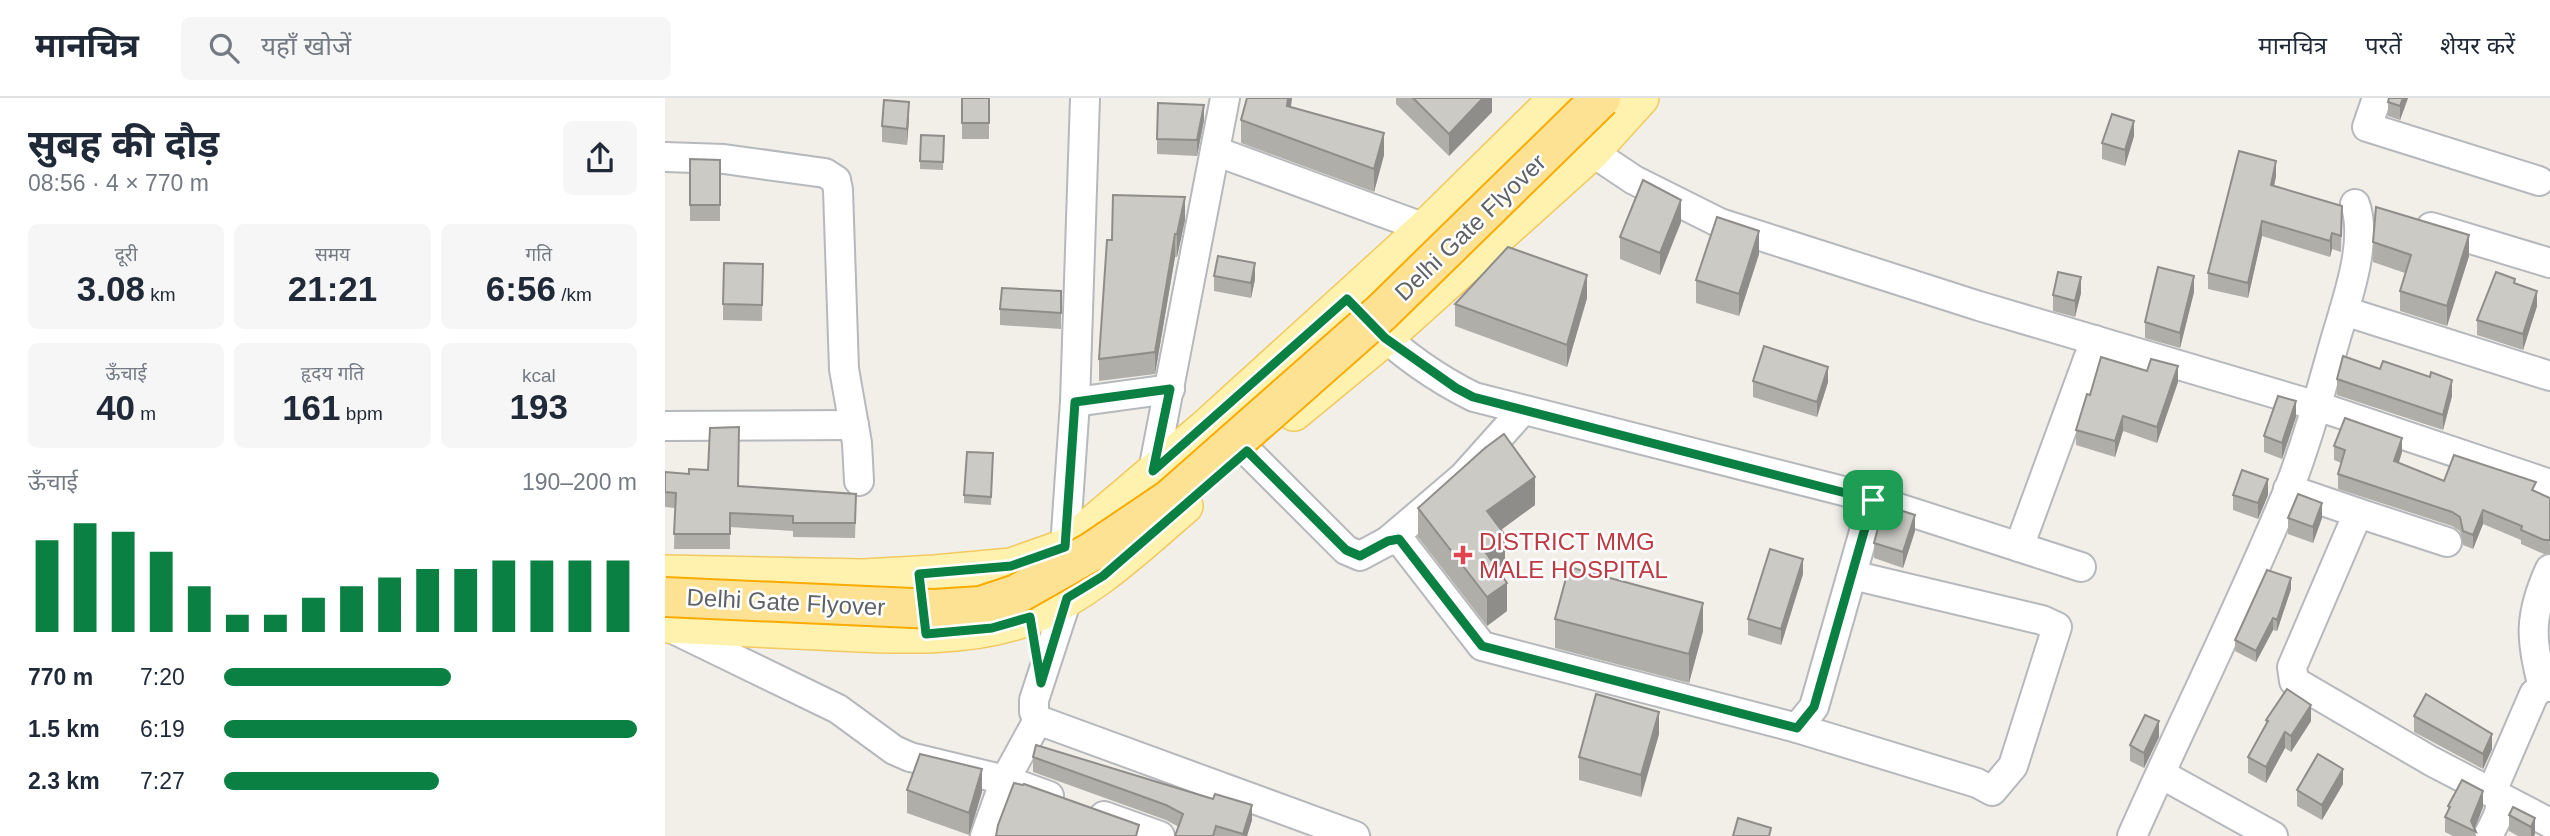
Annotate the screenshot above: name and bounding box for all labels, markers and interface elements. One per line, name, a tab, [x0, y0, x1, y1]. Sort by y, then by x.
search box	[181, 17, 671, 80]
text: मानचित्र	[35, 27, 139, 64]
icon: search	[205, 29, 243, 67]
text: यहाँ खोजें	[261, 31, 351, 61]
text: मानचित्र	[2258, 32, 2327, 59]
text: परतें	[2365, 32, 2402, 59]
text: शेयर करें	[2440, 32, 2515, 59]
button: share	[563, 121, 637, 195]
text: सुबह की दौड़	[28, 123, 219, 165]
street label: Delhi Gate Flyover	[1389, 148, 1551, 306]
text: 08:56 · 4 × 770 m	[28, 170, 209, 196]
text: दूरी	[115, 244, 138, 265]
text: समय	[315, 244, 350, 265]
text: गति	[526, 244, 552, 265]
text: 3.08	[77, 269, 145, 308]
text: 21:21	[288, 269, 377, 308]
text: 6:56	[486, 269, 556, 308]
text: km	[145, 284, 176, 305]
text: /km	[556, 284, 592, 305]
text: ऊँचाई	[106, 363, 147, 384]
text: हृदय गति	[301, 363, 364, 384]
text: kcal	[522, 365, 556, 386]
text: 193	[510, 387, 568, 426]
text: 40	[96, 388, 135, 427]
text: 161	[282, 388, 341, 427]
text: m	[135, 403, 156, 424]
text: bpm	[341, 403, 383, 424]
text: ऊँचाई	[28, 469, 78, 495]
text: 190–200 m	[522, 469, 637, 495]
pin	[1843, 470, 1903, 530]
icon: arrive	[1854, 481, 1892, 519]
place label: DISTRICT MMG MALE HOSPITAL	[1479, 528, 1668, 583]
marker: DISTRICT MMG MALE HOSPITAL	[1453, 545, 1473, 565]
street label: Delhi Gate Flyover	[686, 583, 886, 621]
text: 770 m	[28, 664, 93, 690]
text: 7:20	[140, 664, 185, 690]
text: 1.5 km	[28, 716, 100, 742]
text: 6:19	[140, 716, 185, 742]
text: 2.3 km	[28, 768, 100, 794]
text: 7:27	[140, 768, 185, 794]

